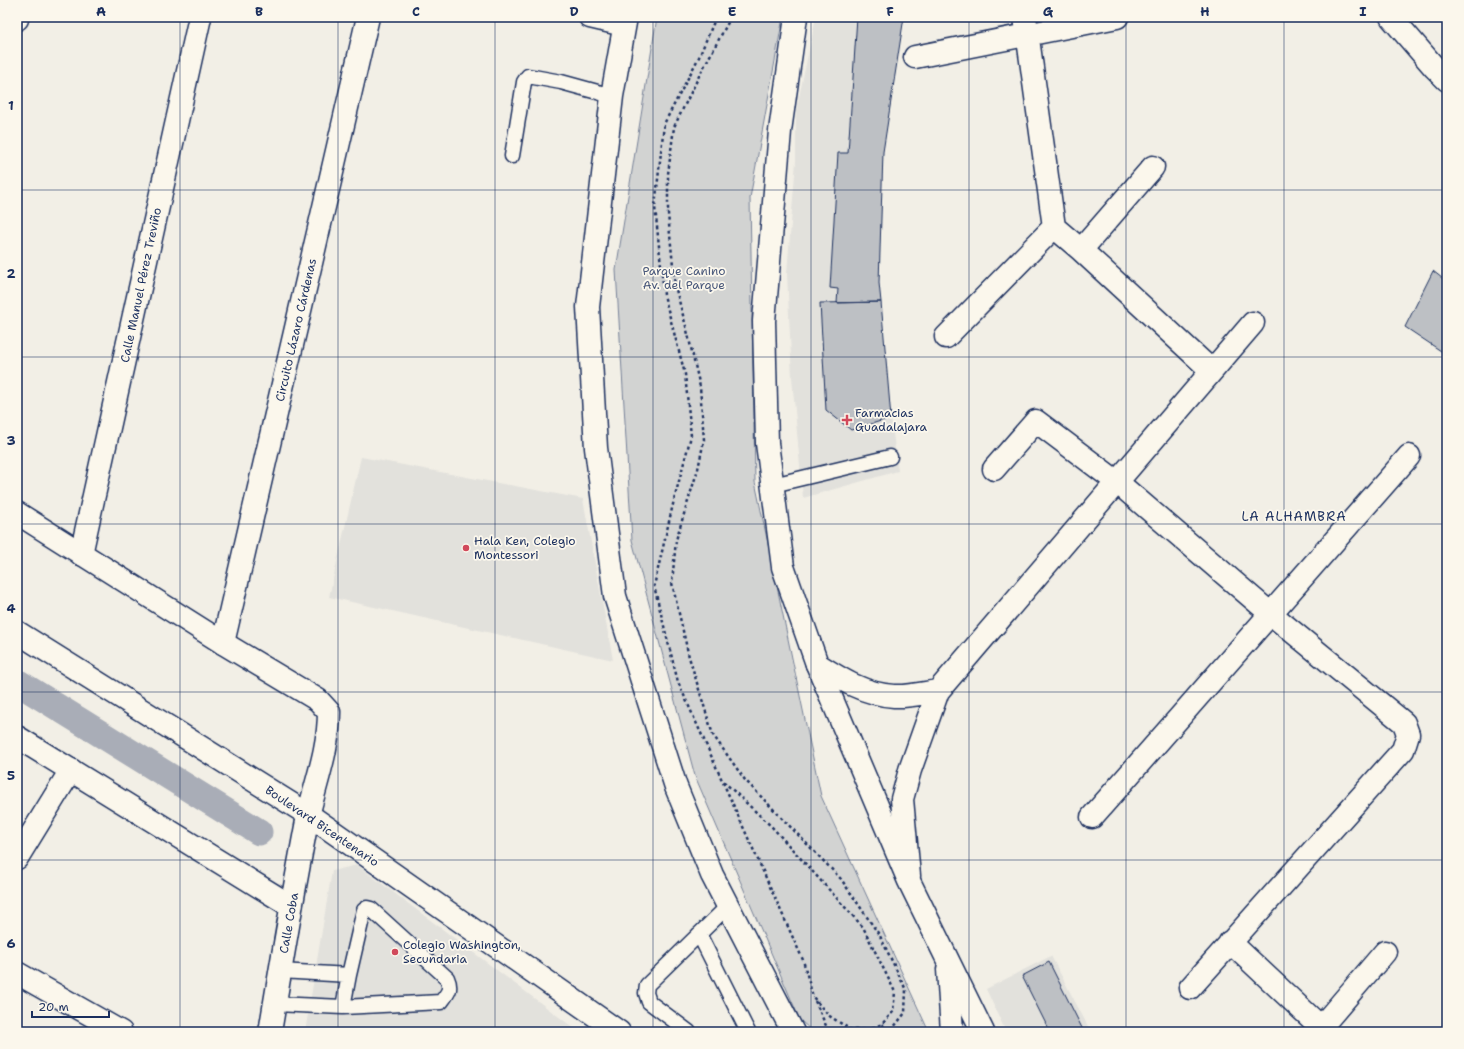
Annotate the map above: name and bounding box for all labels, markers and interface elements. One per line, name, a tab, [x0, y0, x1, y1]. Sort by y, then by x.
text: A	[96, 3, 106, 20]
text: B	[255, 3, 263, 20]
text: C	[412, 3, 420, 20]
text: D	[569, 3, 579, 20]
text: E	[728, 3, 737, 20]
text: F	[886, 3, 894, 20]
text: G	[1043, 3, 1054, 20]
text: H	[1200, 3, 1210, 20]
text: I	[1359, 3, 1367, 20]
text: 1	[8, 97, 14, 114]
street label: Calle Manuel Pérez Treviño	[117, 206, 165, 364]
street label: Circuito Lázaro Cárdenas	[272, 257, 320, 403]
park label: Parque Canino Av. del Parque	[642, 263, 726, 293]
text: 2	[6, 265, 16, 282]
place label: Farmacias Guadalajara	[855, 405, 928, 435]
marker: Farmacias Guadalajara	[842, 415, 852, 425]
text: 3	[6, 432, 16, 449]
district label: LA ALHAMBRA	[1241, 508, 1347, 525]
place label: Hala Ken, Colegio Montessori	[474, 533, 576, 563]
marker: Hala Ken, Colegio Montessori	[461, 543, 471, 553]
text: 4	[6, 600, 16, 617]
text: 5	[7, 767, 15, 784]
street label: Boulevard Bicentenario	[262, 782, 382, 870]
street label: Calle Coba	[276, 891, 302, 955]
text: 6	[6, 935, 16, 952]
place label: Colegio Washington, Secundaria	[403, 937, 521, 967]
marker: Colegio Washington, Secundaria	[390, 947, 400, 957]
scale bar	[32, 993, 109, 1019]
text: 20 m	[38, 999, 69, 1015]

